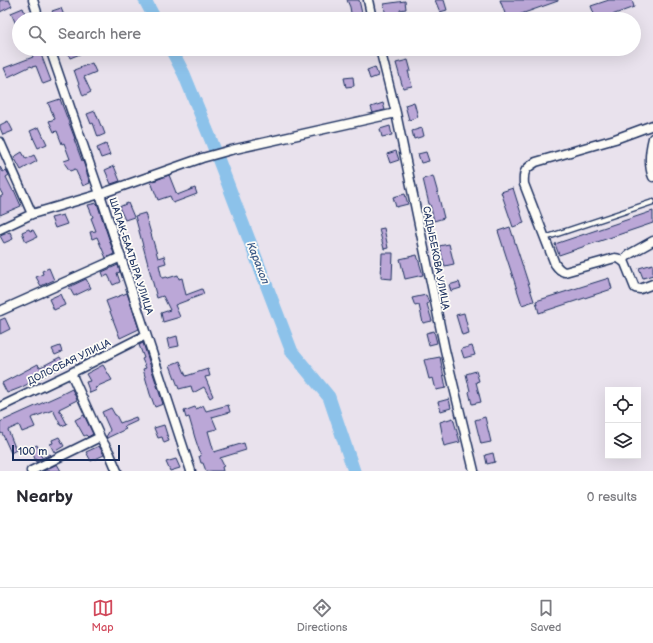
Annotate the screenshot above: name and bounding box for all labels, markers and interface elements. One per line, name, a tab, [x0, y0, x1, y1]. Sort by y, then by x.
search box	[12, 12, 641, 56]
icon: search	[26, 23, 48, 45]
text: Search here	[58, 25, 141, 44]
street label: ШАПАК-БААТЫРА УЛИЦА	[106, 196, 156, 317]
street label: САДЫБЕКОВА УЛИЦА	[420, 205, 452, 312]
water label: Каракол	[244, 240, 272, 287]
street label: ДОЛОСБАЯ УЛИЦА	[25, 336, 113, 387]
map controls	[605, 387, 641, 459]
button: locate	[605, 387, 641, 423]
button: layers	[605, 423, 641, 459]
scale bar	[12, 443, 120, 462]
text: 100 m	[18, 445, 47, 458]
text: Nearby	[16, 487, 73, 507]
text: 0 results	[587, 489, 637, 505]
tab: Map	[92, 597, 114, 634]
tab: Directions	[297, 597, 347, 634]
tab: Saved	[531, 597, 561, 634]

